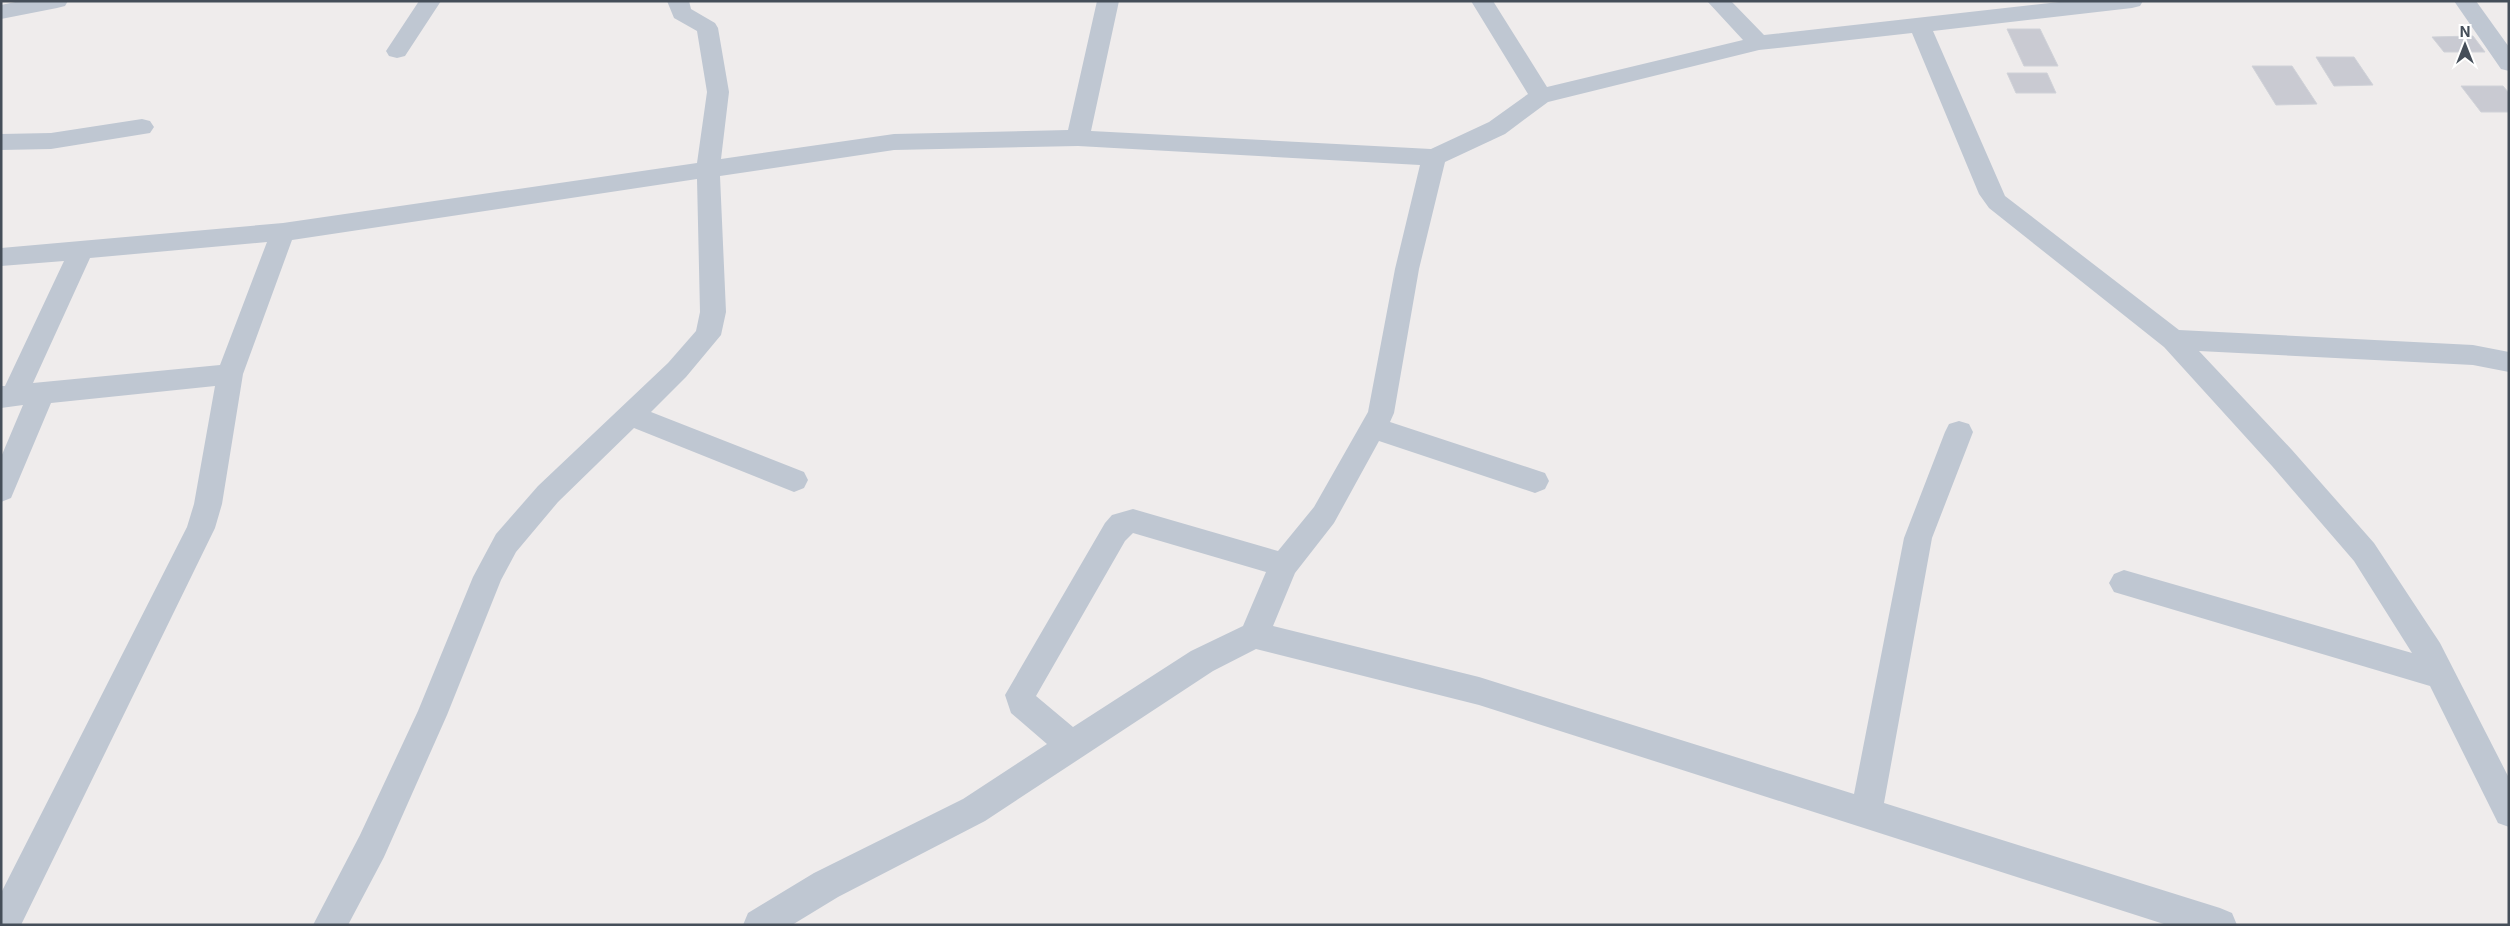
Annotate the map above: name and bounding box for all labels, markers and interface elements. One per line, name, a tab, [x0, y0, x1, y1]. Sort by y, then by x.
north arrow	[2440, 20, 2490, 70]
text: N	[2460, 23, 2470, 40]

